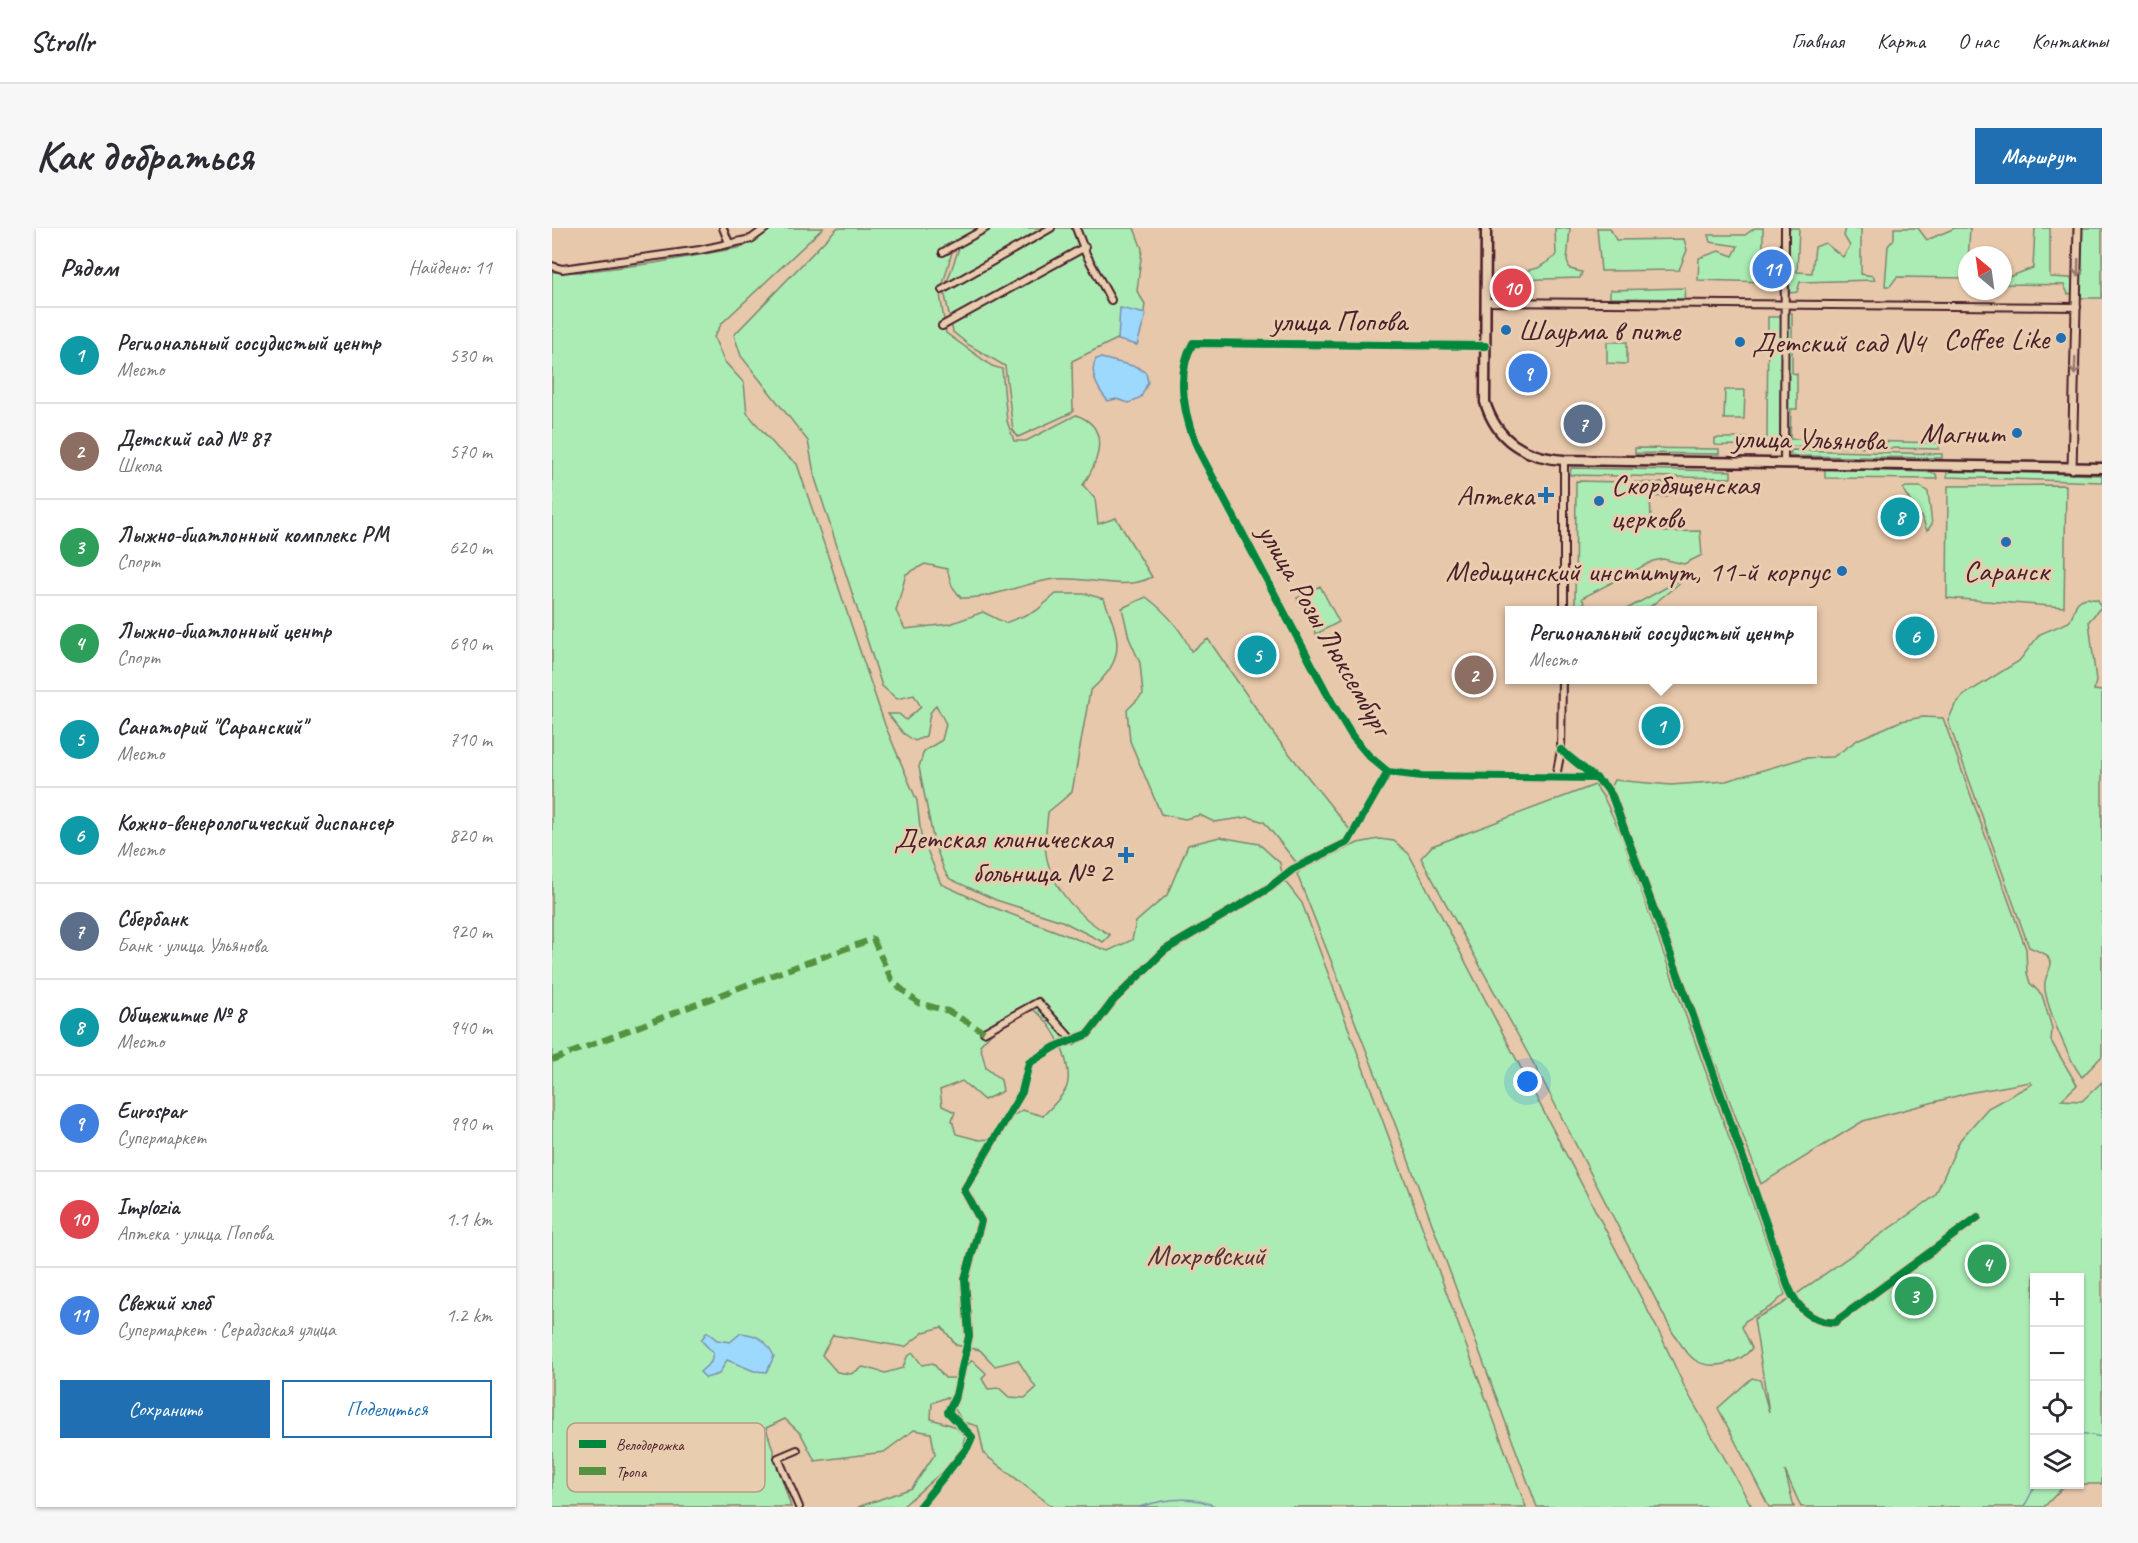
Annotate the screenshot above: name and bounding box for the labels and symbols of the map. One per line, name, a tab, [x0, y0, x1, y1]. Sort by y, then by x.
pin: 11	[1752, 246, 1792, 291]
north arrow	[1958, 246, 2012, 300]
one-way arrow	[2072, 257, 2083, 277]
pin: 10	[1492, 266, 1532, 310]
street label: улица Попова	[1269, 302, 1410, 340]
place label: Шаурма в пите	[1518, 311, 1682, 349]
place label: Coffee Like	[1943, 319, 2051, 357]
marker: Шаурма в пите	[1499, 323, 1513, 337]
place label: Детский сад N4	[1752, 323, 1928, 361]
marker: Coffee Like	[2054, 331, 2068, 345]
marker: Детский сад N4	[1733, 335, 1747, 349]
pin: 9	[1508, 350, 1548, 396]
one-way arrow	[2070, 355, 2081, 375]
pin: 7	[1564, 402, 1602, 446]
place label: Магнит	[1920, 414, 2006, 452]
street label: улица Ульянова	[1730, 419, 1889, 459]
marker: Магнит	[2010, 426, 2024, 440]
place label: Скорбященская церковь	[1611, 465, 1761, 537]
place label: Аптека	[1456, 476, 1536, 514]
marker: Аптека	[1539, 488, 1553, 502]
marker: Скорбященская церковь	[1592, 494, 1606, 508]
pin: 8	[1880, 494, 1920, 540]
street label: улица Розы Люксембург	[1248, 515, 1403, 745]
marker: Саранск	[1999, 535, 2013, 549]
place label: Саранск	[1963, 551, 2052, 589]
place label: Медицинский институт, 11-й корпус	[1446, 552, 1831, 590]
marker: Медицинский институт, 11-й корпус	[1835, 564, 1849, 578]
pin: 6	[1896, 614, 1934, 658]
pin: 5	[1238, 632, 1276, 678]
pin: 2	[1454, 652, 1494, 698]
pin: 1	[1642, 704, 1680, 748]
place label: Детская клиническая больница № 2	[894, 819, 1115, 891]
marker: Детская клиническая больница № 2	[1117, 846, 1135, 864]
your location	[1513, 1067, 1542, 1096]
park label: Мохровский	[1147, 1236, 1267, 1274]
pin: 4	[1968, 1242, 2006, 1286]
pin: 3	[1894, 1274, 1934, 1318]
legend	[567, 1423, 765, 1492]
text: Велодорожка	[616, 1435, 685, 1455]
text: Тропа	[616, 1462, 648, 1482]

